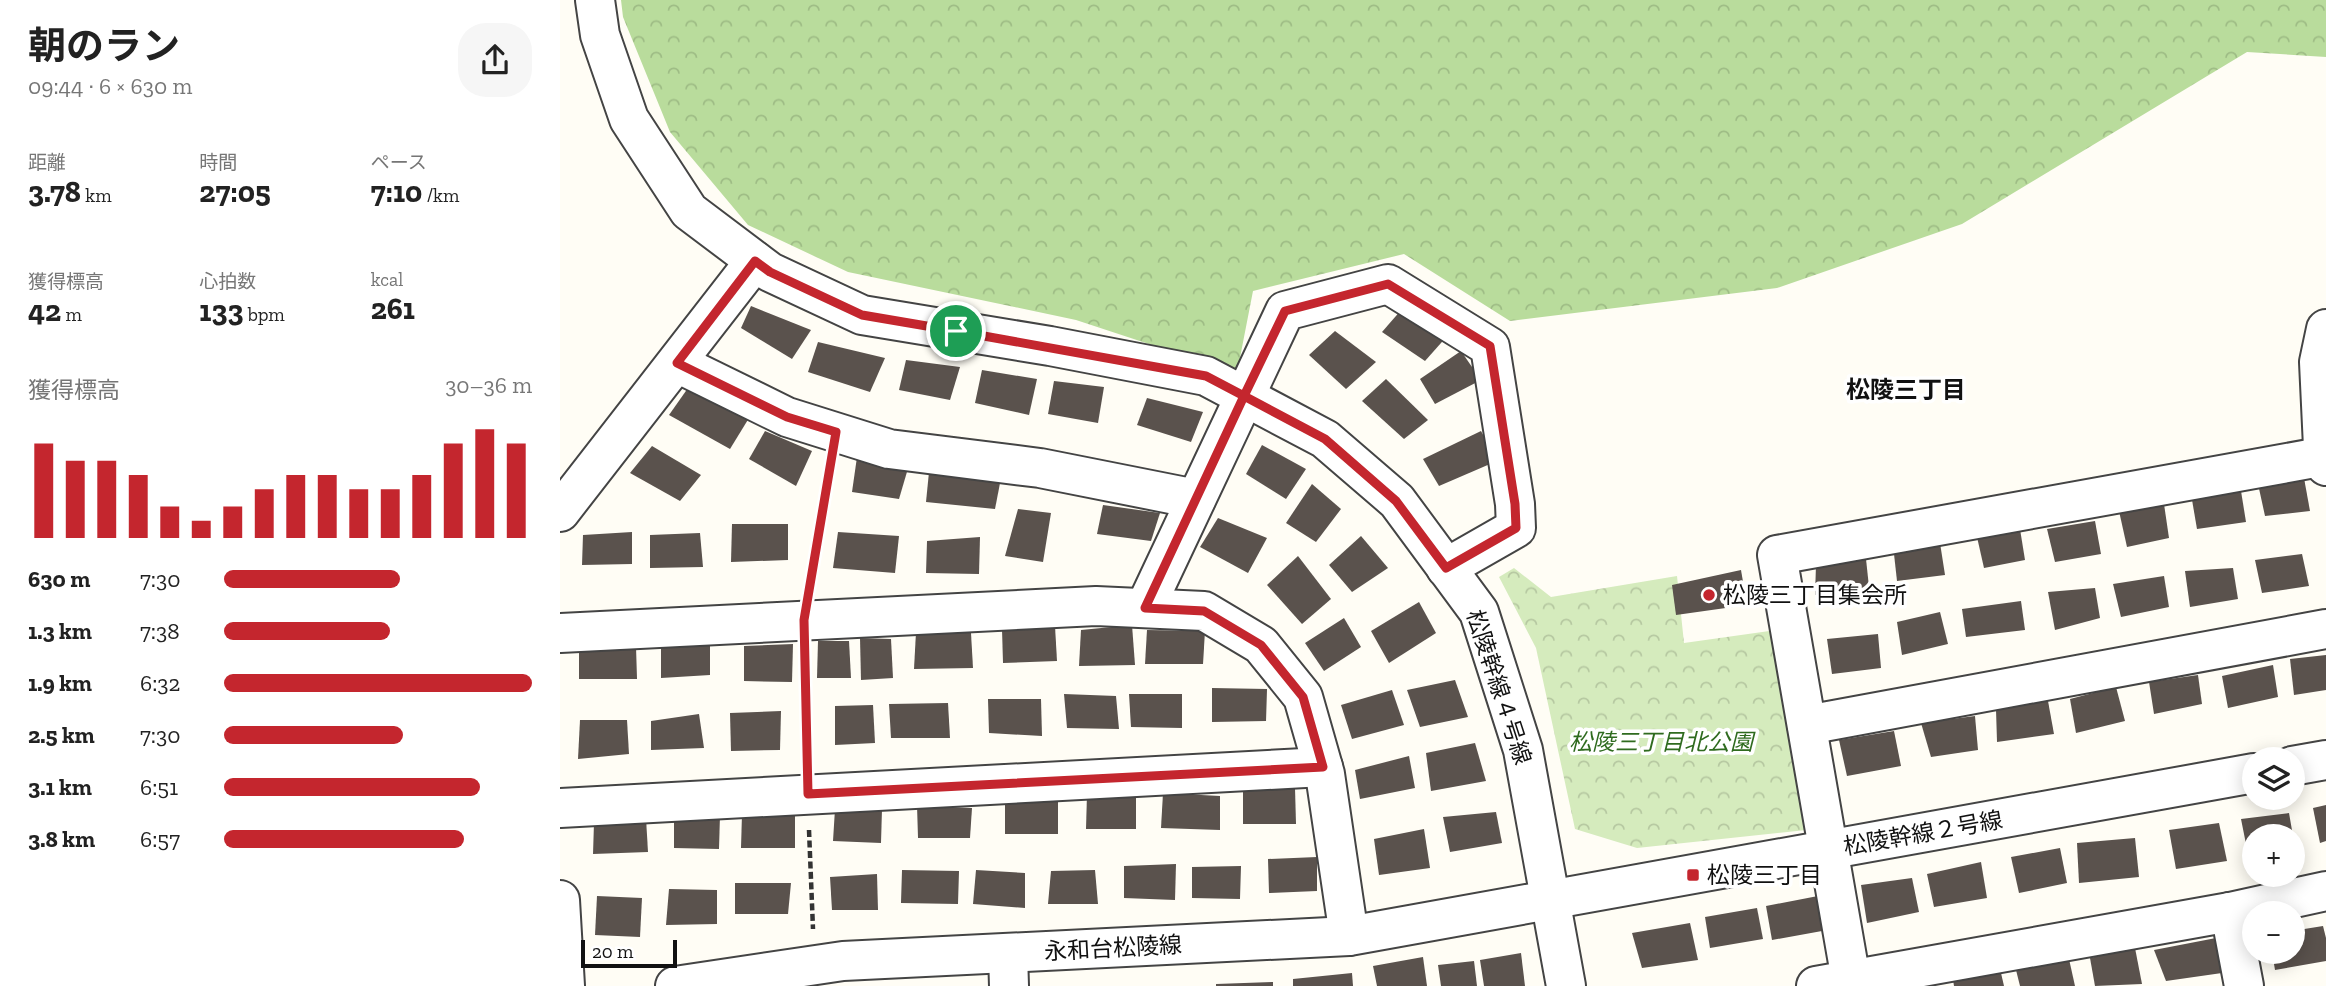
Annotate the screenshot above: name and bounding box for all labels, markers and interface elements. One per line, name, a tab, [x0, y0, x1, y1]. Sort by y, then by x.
text: 朝のラン	[28, 23, 180, 69]
button: share	[458, 23, 532, 97]
text: 09:44 · 6 × 630 m	[28, 72, 192, 100]
text: 距離	[28, 151, 66, 174]
text: 時間	[199, 151, 237, 174]
text: ペース	[371, 151, 427, 174]
text: 3.78	[28, 174, 81, 210]
text: 27:05	[199, 174, 271, 210]
text: 7:10	[371, 174, 422, 210]
text: km	[81, 184, 112, 207]
text: /km	[422, 184, 459, 207]
text: kcal	[371, 268, 403, 291]
text: 獲得標高	[28, 270, 104, 293]
text: 心拍数	[199, 270, 256, 293]
text: 261	[371, 291, 415, 327]
text: 42	[28, 293, 61, 329]
text: 133	[199, 293, 243, 329]
pin	[926, 301, 986, 361]
text: m	[61, 303, 82, 326]
text: bpm	[243, 303, 285, 326]
icon: arrive	[937, 312, 975, 350]
text: 30–36 m	[445, 371, 532, 399]
district label: 松陵三丁目	[1846, 375, 1966, 404]
text: 獲得標高	[28, 376, 120, 404]
text: 630 m	[28, 565, 90, 593]
text: 7:30	[140, 565, 180, 593]
place label: 松陵三丁目集会所	[1723, 581, 1907, 609]
marker: 松陵三丁目集会所	[1701, 587, 1717, 603]
street label: 松陵幹線４号線	[1461, 606, 1537, 768]
text: 1.3 km	[28, 617, 92, 645]
text: 7:38	[140, 617, 180, 645]
text: 1.9 km	[28, 669, 92, 697]
text: 6:32	[140, 669, 180, 697]
text: 2.5 km	[28, 721, 95, 749]
text: 7:30	[140, 721, 180, 749]
park label: 松陵三丁目北公園	[1569, 728, 1756, 756]
map controls	[2242, 747, 2305, 964]
button: layers	[2242, 747, 2305, 810]
text: 3.1 km	[28, 773, 92, 801]
text: 6:51	[140, 773, 178, 801]
street label: 松陵幹線２号線	[1841, 805, 2005, 861]
button: +	[2242, 824, 2305, 887]
text: 3.8 km	[28, 825, 95, 853]
text: 6:57	[140, 825, 180, 853]
place label: 松陵三丁目	[1707, 861, 1822, 889]
marker: 松陵三丁目	[1685, 867, 1701, 883]
button: −	[2242, 901, 2305, 964]
street label: 永和台松陵線	[1043, 930, 1183, 966]
scale bar	[581, 937, 677, 969]
text: 20 m	[592, 940, 633, 963]

